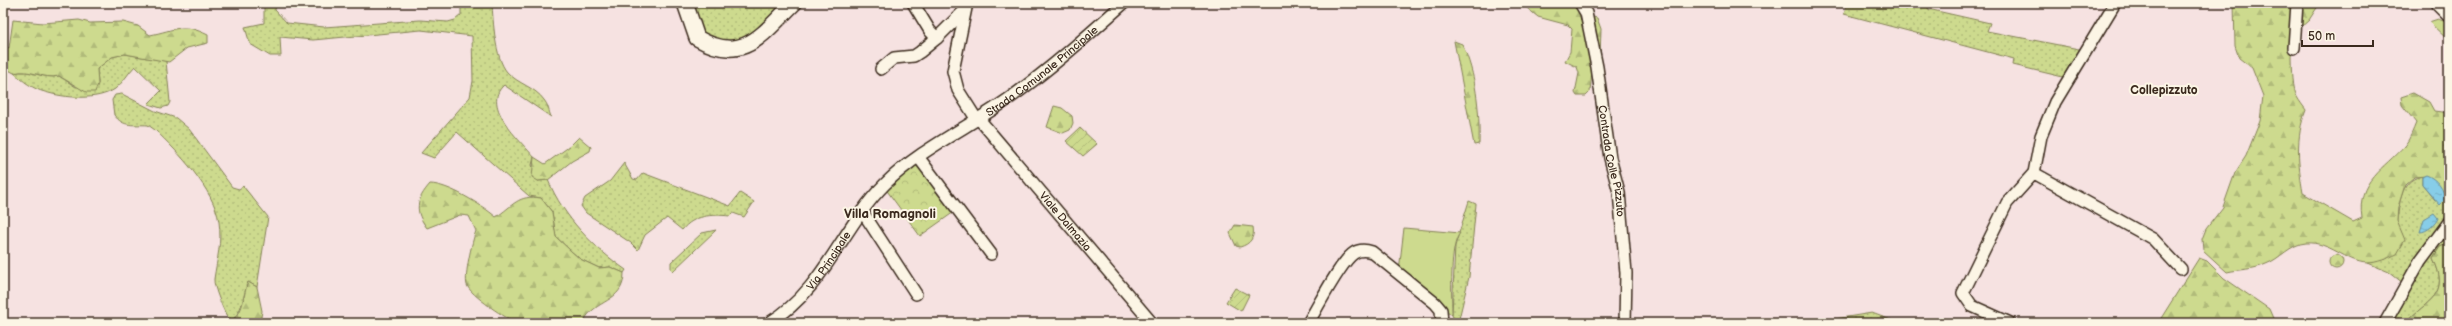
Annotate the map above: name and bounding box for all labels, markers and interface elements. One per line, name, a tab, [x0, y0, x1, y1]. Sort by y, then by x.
scale bar	[2302, 22, 2373, 48]
street label: Strada Comunale Principale	[983, 23, 1101, 119]
text: 50 m	[2308, 29, 2335, 44]
district label: Collepizzuto	[2130, 83, 2198, 98]
street label: Contrada Colle Pizzuto	[1596, 104, 1628, 217]
street label: Viale Dalmazia	[1037, 189, 1094, 253]
district label: Villa Romagnoli	[844, 206, 936, 222]
street label: Via Principale	[804, 228, 853, 293]

